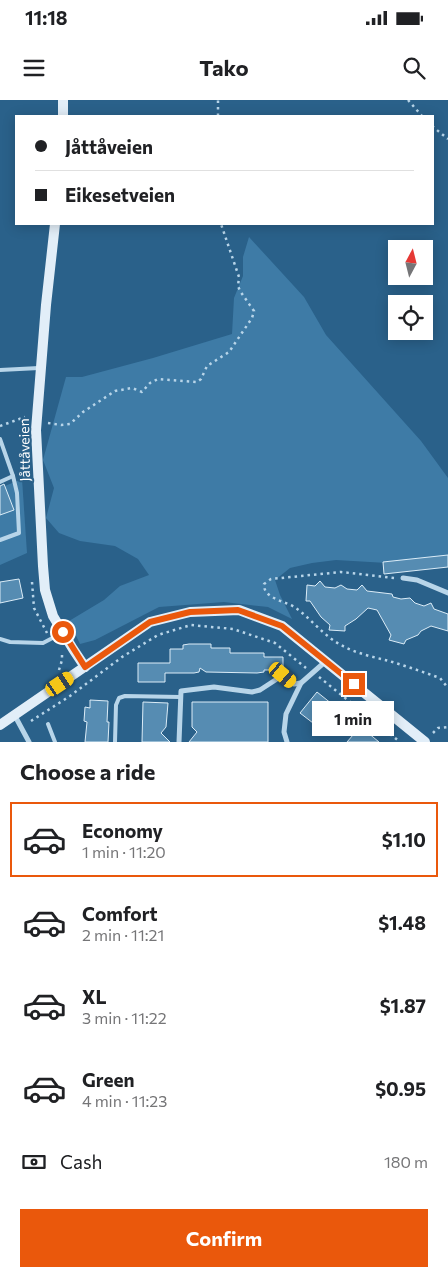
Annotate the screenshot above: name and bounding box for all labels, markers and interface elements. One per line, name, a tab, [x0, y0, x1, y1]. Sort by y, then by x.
text: 11:18	[25, 6, 68, 29]
icon: menu	[20, 54, 48, 82]
text: Tako	[199, 54, 249, 81]
icon: search	[400, 54, 428, 82]
text: Jåttåveien	[65, 135, 153, 158]
text: Eikesetveien	[65, 183, 175, 206]
north arrow	[388, 240, 432, 285]
map controls	[388, 240, 433, 340]
button: locate	[388, 295, 433, 340]
street label: Jåttåveien	[15, 418, 33, 482]
route start	[52, 621, 74, 643]
car	[266, 660, 299, 690]
car	[43, 669, 76, 699]
route end	[343, 673, 365, 695]
callout: 1 min	[313, 702, 395, 736]
text: 1 min	[334, 709, 372, 728]
text: Choose a ride	[20, 758, 155, 785]
icon: car	[22, 817, 67, 862]
text: Economy	[82, 819, 163, 842]
text: $1.10	[382, 828, 426, 851]
text: 1 min · 11:20	[82, 842, 166, 861]
icon: car	[22, 900, 67, 945]
text: Comfort	[82, 902, 158, 925]
text: $1.48	[378, 911, 426, 934]
text: 2 min · 11:21	[82, 925, 164, 944]
icon: car	[22, 983, 67, 1028]
text: XL	[82, 985, 107, 1008]
text: $1.87	[380, 994, 426, 1017]
text: 3 min · 11:22	[82, 1008, 167, 1027]
icon: car	[22, 1066, 67, 1111]
text: Green	[82, 1068, 134, 1091]
text: $0.95	[375, 1077, 426, 1100]
text: 4 min · 11:23	[82, 1091, 167, 1110]
icon: cash	[20, 1148, 48, 1176]
text: Cash	[60, 1150, 102, 1173]
text: 180 m	[384, 1152, 428, 1171]
button: Confirm	[20, 1209, 428, 1267]

